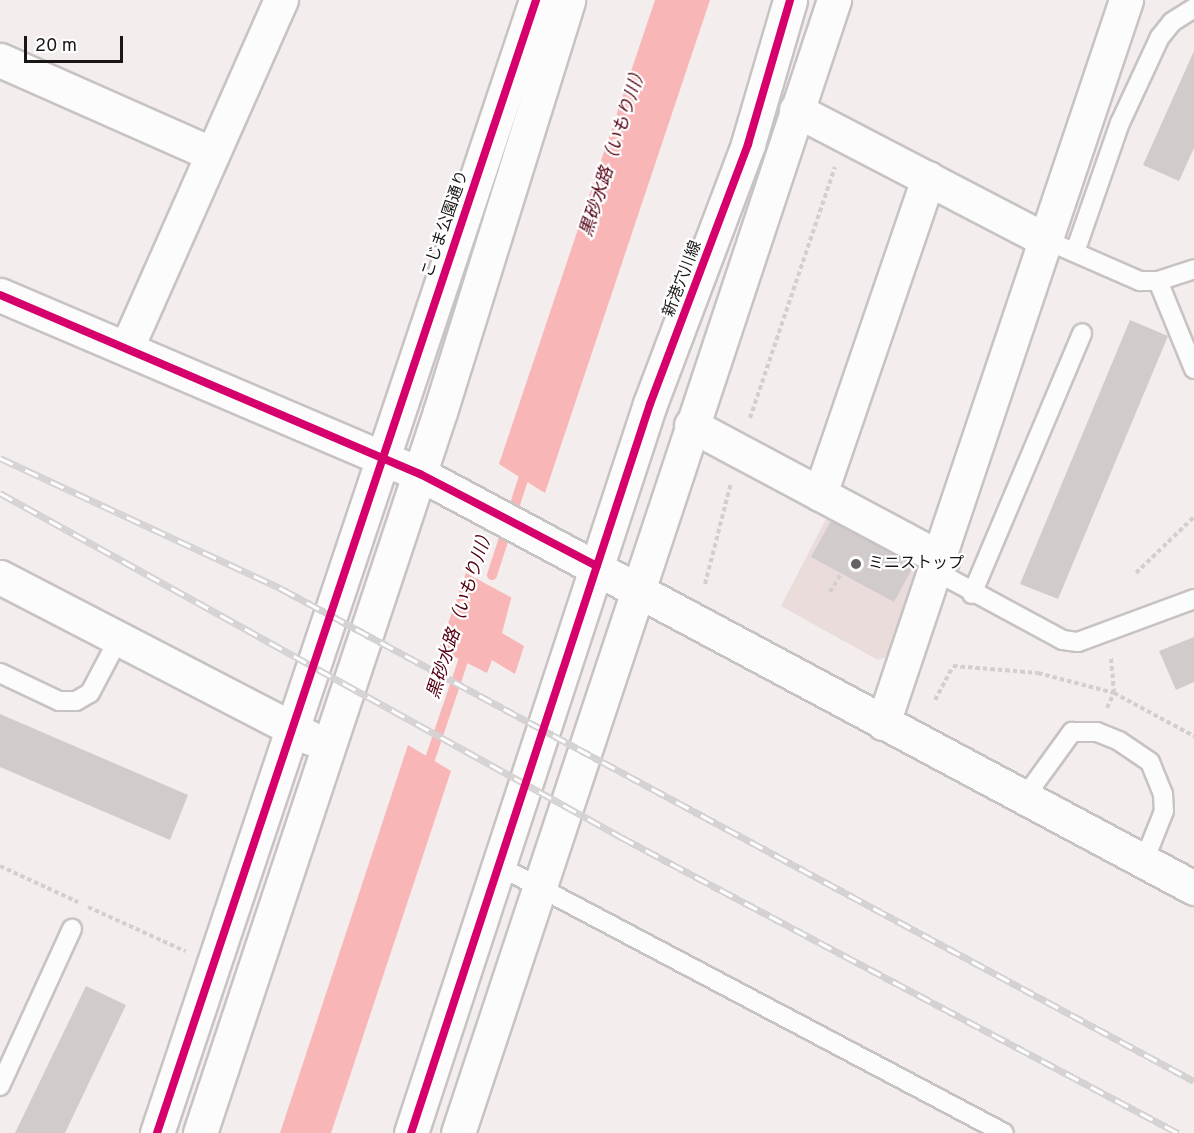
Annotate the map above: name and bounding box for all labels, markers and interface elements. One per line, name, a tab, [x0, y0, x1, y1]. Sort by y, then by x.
scale bar	[27, 24, 126, 62]
text: 20 m	[35, 35, 77, 58]
water label: 黒砂水路（いもり川）	[577, 62, 653, 240]
street label: こじま公園通り	[419, 168, 473, 280]
street label: 新港穴川線	[660, 238, 706, 320]
water label: 黒砂水路（いもり川）	[424, 524, 500, 702]
place label: ミニストップ	[868, 554, 964, 574]
marker: ミニストップ	[849, 557, 863, 571]

